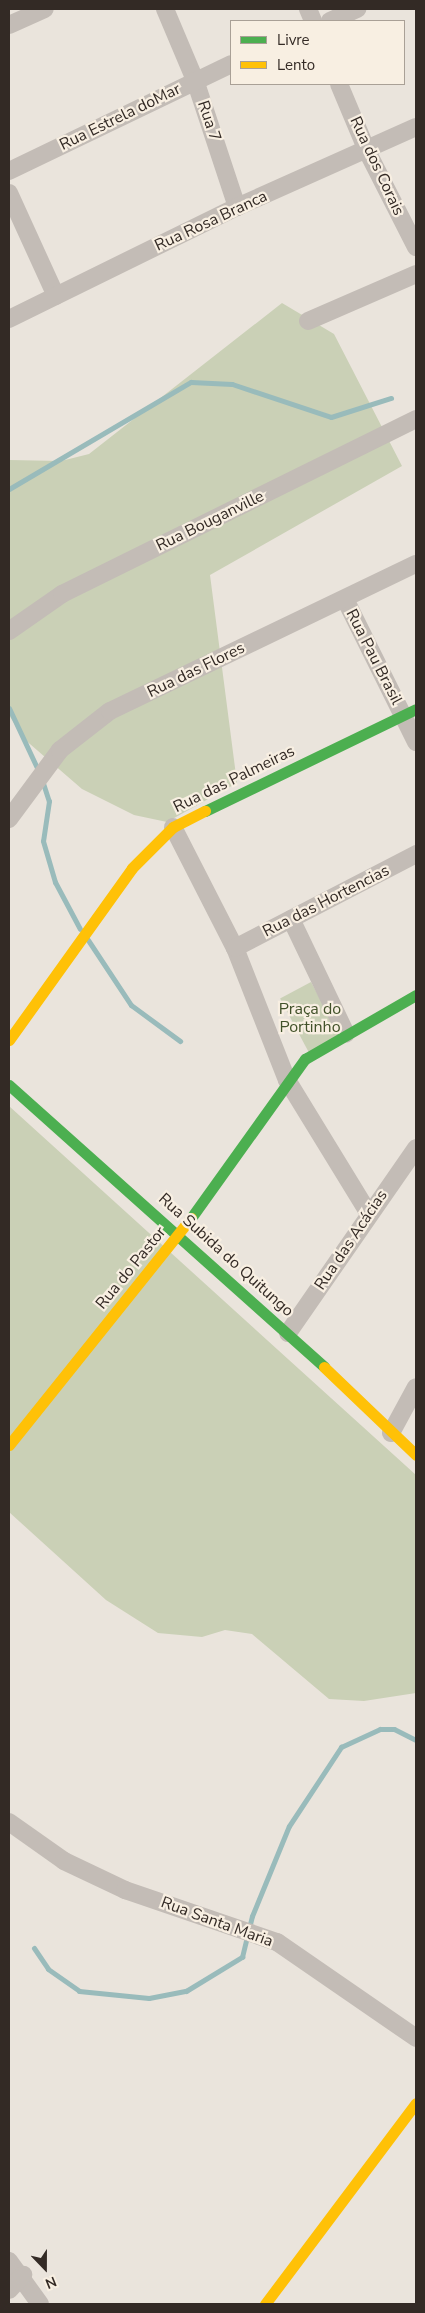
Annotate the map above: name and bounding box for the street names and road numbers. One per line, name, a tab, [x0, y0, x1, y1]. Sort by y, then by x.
street label: Rua Estrela doMar	[56, 79, 184, 155]
street label: Rua 7	[193, 98, 225, 144]
street label: Rua dos Corais	[346, 113, 408, 219]
street label: Rua Rosa Branca	[152, 187, 270, 255]
street label: Rua Bouganville	[153, 487, 267, 555]
street label: Rua Pau Brasil	[342, 606, 406, 708]
street label: Rua das Flores	[144, 638, 248, 702]
street label: Rua das Palmeiras	[170, 741, 298, 817]
street label: Rua das Hortencias	[259, 861, 393, 941]
street label: Rua das Acácias	[310, 1186, 392, 1294]
street label: Rua Subida do Quitungo	[154, 1189, 298, 1321]
street label: Rua do Pastor	[92, 1223, 170, 1313]
street label: Rua Santa Maria	[158, 1893, 276, 1951]

